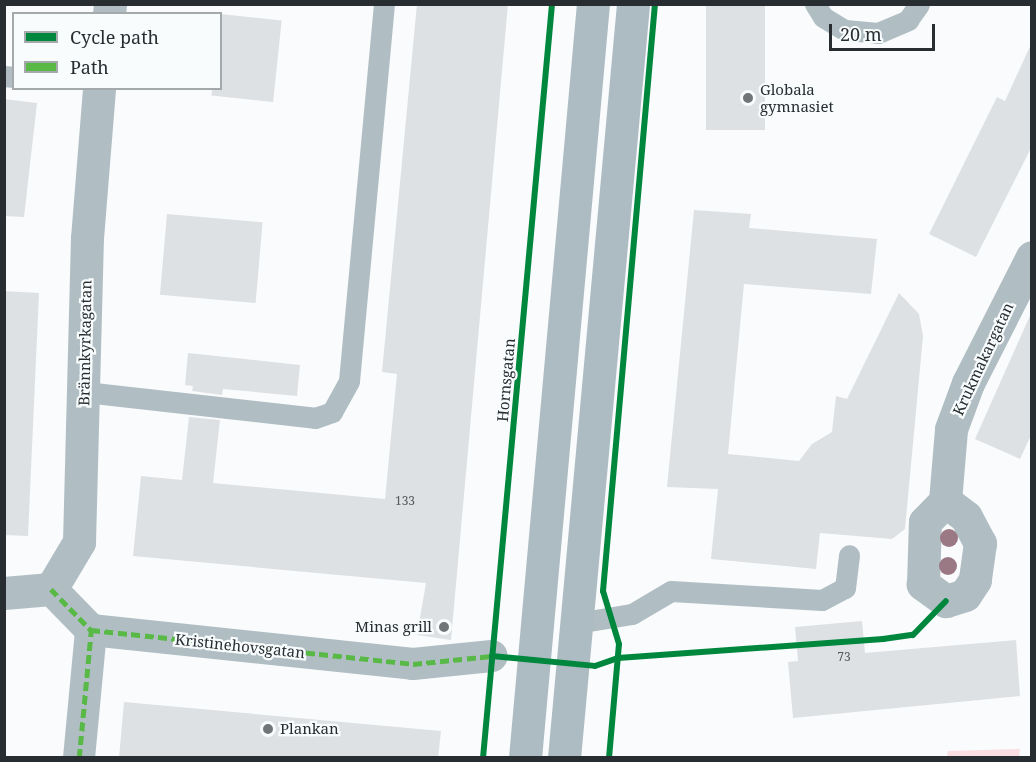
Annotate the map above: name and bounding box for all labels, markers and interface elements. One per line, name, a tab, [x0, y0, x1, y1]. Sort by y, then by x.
legend	[12, 12, 222, 90]
scale bar	[832, 12, 938, 50]
text: 20 m	[840, 22, 882, 46]
text: Cycle path	[70, 25, 159, 49]
text: Path	[70, 55, 109, 79]
place label: Globala gymnasiet	[760, 80, 834, 115]
marker: Globala gymnasiet	[741, 91, 755, 105]
street label: Brännkyrkagatan	[75, 280, 95, 406]
street label: Krukmakargatan	[949, 300, 1017, 418]
street label: Hornsgatan	[493, 337, 519, 423]
house number: 133	[395, 494, 415, 508]
place label: Minas grill	[355, 618, 432, 636]
marker: Minas grill	[437, 620, 451, 634]
street label: Kristinehovsgatan	[174, 630, 306, 662]
house number: 73	[837, 650, 851, 664]
place label: Plankan	[280, 720, 339, 738]
marker: Plankan	[261, 722, 275, 736]

